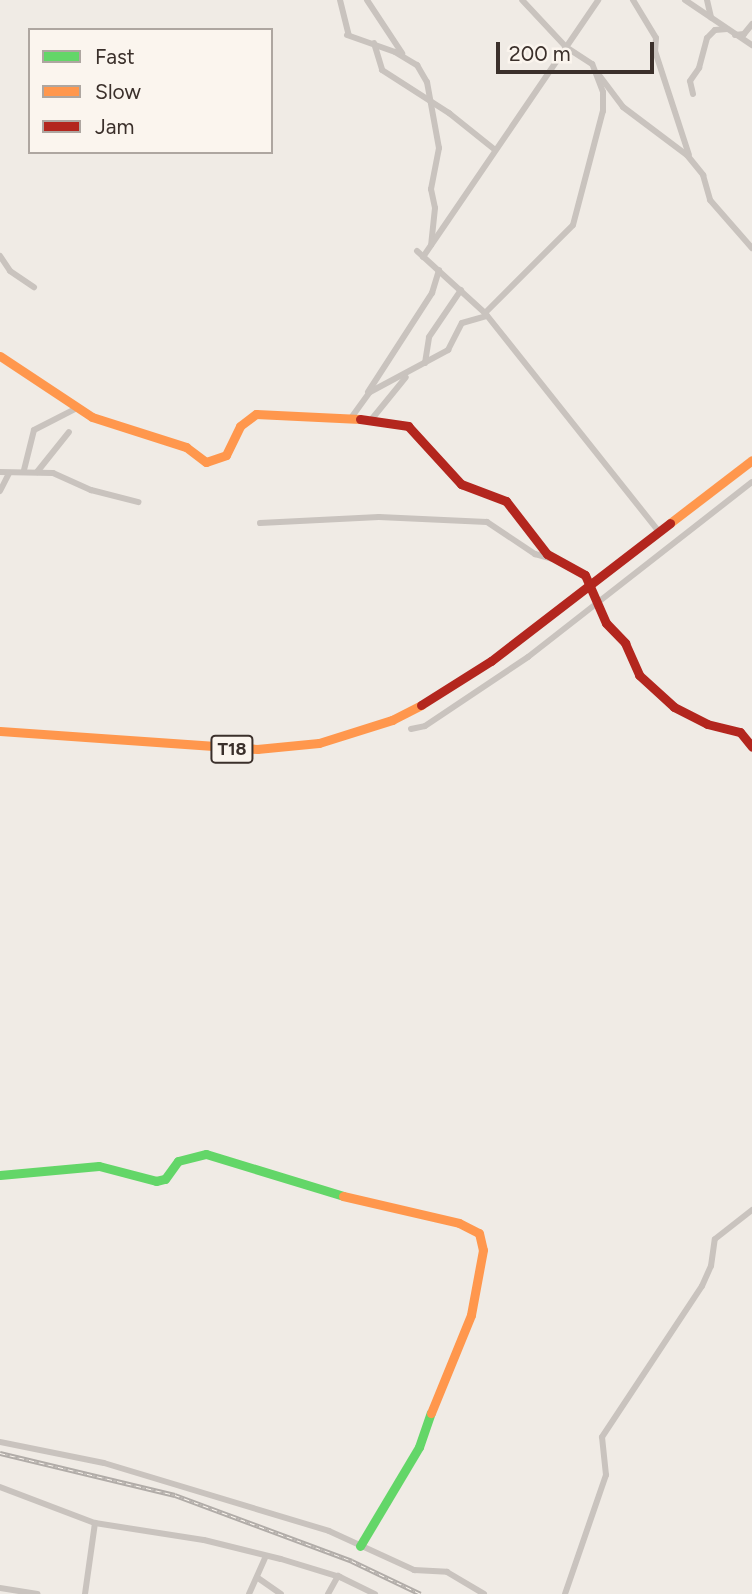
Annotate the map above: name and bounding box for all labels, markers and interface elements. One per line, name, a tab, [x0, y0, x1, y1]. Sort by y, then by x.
legend	[28, 28, 273, 154]
scale bar	[500, 28, 658, 72]
text: 200 m	[509, 41, 571, 66]
text: Fast	[95, 44, 135, 69]
text: Slow	[95, 79, 141, 104]
text: Jam	[95, 114, 134, 139]
road number: T18	[209, 734, 255, 764]

